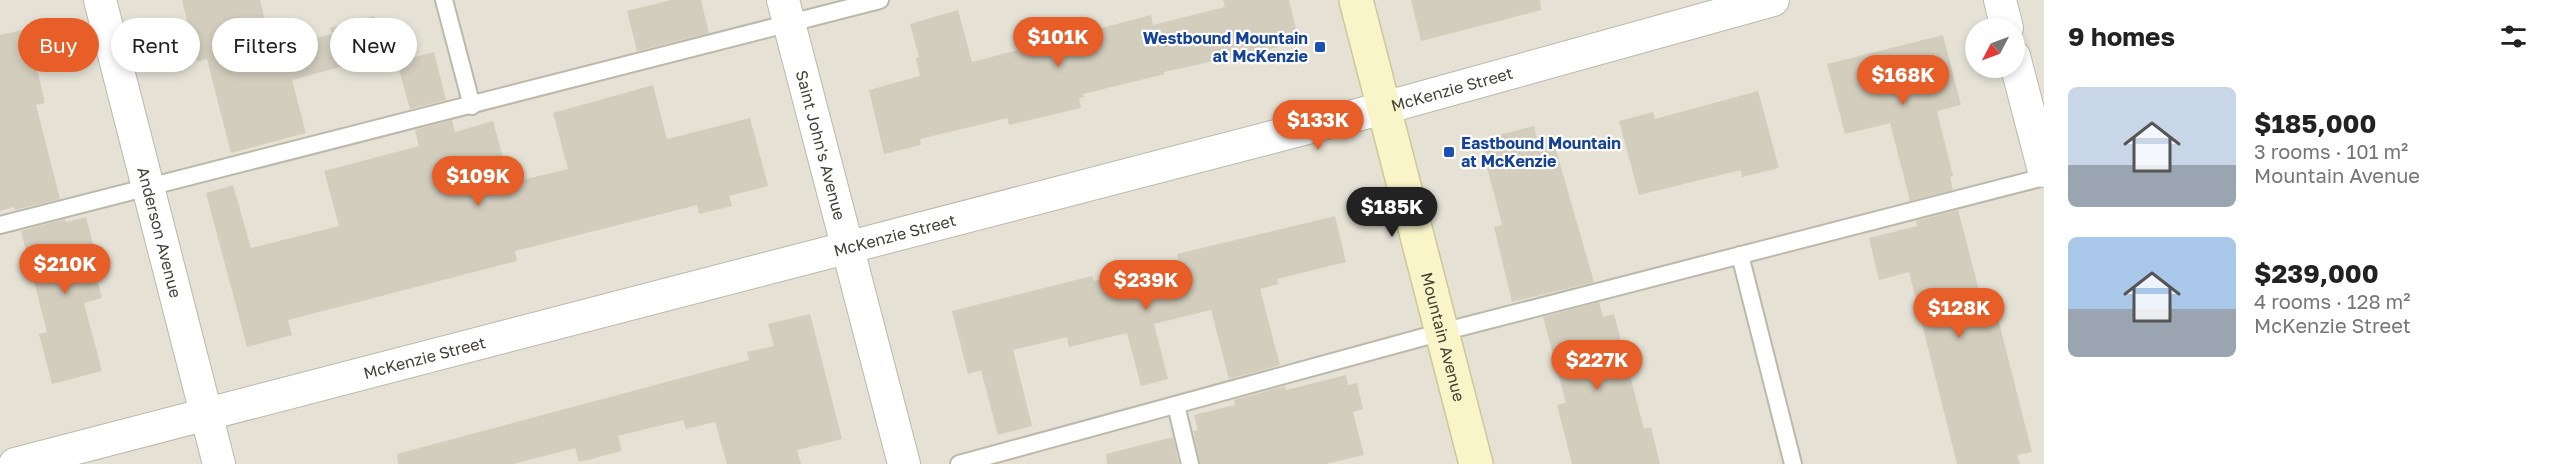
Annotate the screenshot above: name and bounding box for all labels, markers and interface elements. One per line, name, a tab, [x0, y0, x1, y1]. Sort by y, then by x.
pin: $101K	[1016, 17, 1100, 68]
chip: Buy	[18, 18, 99, 72]
chip: Rent	[111, 18, 200, 72]
chip: Filters	[212, 18, 318, 72]
chip: New	[330, 18, 417, 72]
north arrow	[1965, 18, 2025, 78]
map controls	[1965, 18, 2025, 78]
icon: filters	[2497, 20, 2530, 53]
text: 9 homes	[2068, 21, 2175, 52]
text: $101K	[1027, 24, 1089, 48]
place label: Westbound Mountain at McKenzie	[1143, 28, 1308, 66]
marker: Westbound Mountain at McKenzie	[1313, 40, 1327, 54]
pin: $168K	[1861, 55, 1945, 106]
text: $168K	[1871, 62, 1935, 86]
street label: McKenzie Street	[1389, 63, 1515, 116]
street label: Saint John's Avenue	[792, 68, 850, 222]
pin: $133K	[1276, 100, 1360, 151]
text: $133K	[1287, 107, 1349, 131]
text: $185,000	[2254, 108, 2376, 139]
icon: home	[2116, 111, 2188, 183]
place label: Eastbound Mountain at McKenzie	[1461, 133, 1621, 171]
text: 3 rooms · 101 m²	[2254, 139, 2408, 163]
marker: Eastbound Mountain at McKenzie	[1442, 145, 1456, 159]
pin: $109K	[436, 156, 520, 207]
text: $109K	[446, 163, 510, 187]
text: Mountain Avenue	[2254, 163, 2420, 187]
street label: Anderson Avenue	[133, 165, 186, 300]
pin: $185K	[1350, 187, 1434, 238]
text: $185K	[1360, 194, 1424, 218]
street label: McKenzie Street	[831, 210, 958, 261]
pin: $210K	[23, 244, 107, 295]
text: $210K	[33, 251, 97, 275]
text: $239,000	[2254, 258, 2379, 289]
pin: $239K	[1104, 260, 1188, 311]
icon: home	[2116, 261, 2188, 333]
text: $239K	[1114, 267, 1179, 291]
street label: Mountain Avenue	[1417, 270, 1469, 404]
pin: $128K	[1917, 288, 2001, 339]
text: 4 rooms · 128 m²	[2254, 289, 2411, 313]
text: $128K	[1927, 295, 1991, 319]
text: McKenzie Street	[2254, 313, 2411, 337]
street label: McKenzie Street	[361, 332, 488, 383]
pin: $227K	[1555, 340, 1639, 391]
text: $227K	[1565, 347, 1629, 371]

